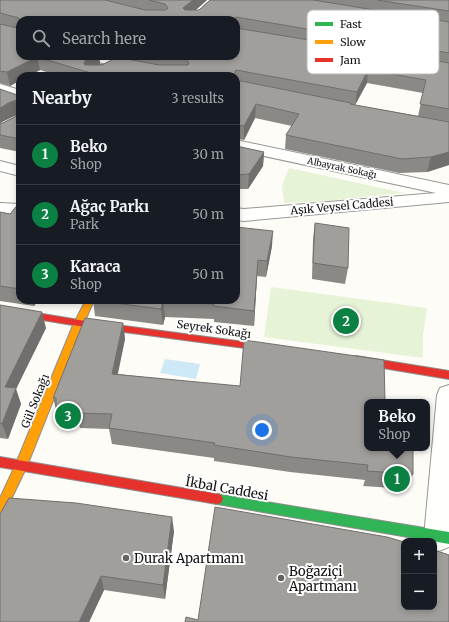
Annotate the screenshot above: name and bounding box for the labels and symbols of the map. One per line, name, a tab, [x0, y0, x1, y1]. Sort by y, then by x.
legend	[307, 10, 439, 74]
text: Fast	[340, 17, 363, 31]
text: Slow	[340, 35, 366, 49]
text: Jam	[339, 53, 361, 67]
street label: Albayrak Sokağı	[305, 155, 378, 180]
street label: Aşık Veysel Caddesi	[289, 194, 395, 218]
pin: 2	[333, 306, 359, 336]
street label: Seyrek Sokağı	[176, 317, 253, 341]
street label: Gül Sokağı	[18, 372, 52, 430]
pin: 3	[55, 401, 81, 431]
your location	[252, 420, 272, 440]
pin: 1	[384, 464, 410, 494]
street label: İkbal Caddesi	[184, 473, 270, 504]
place label: Durak Apartmanı	[134, 550, 244, 567]
marker: Durak Apartmanı	[121, 553, 131, 563]
place label: Boğaziçi Apartmanı	[288, 563, 357, 595]
marker: Boğaziçi Apartmanı	[276, 573, 286, 583]

